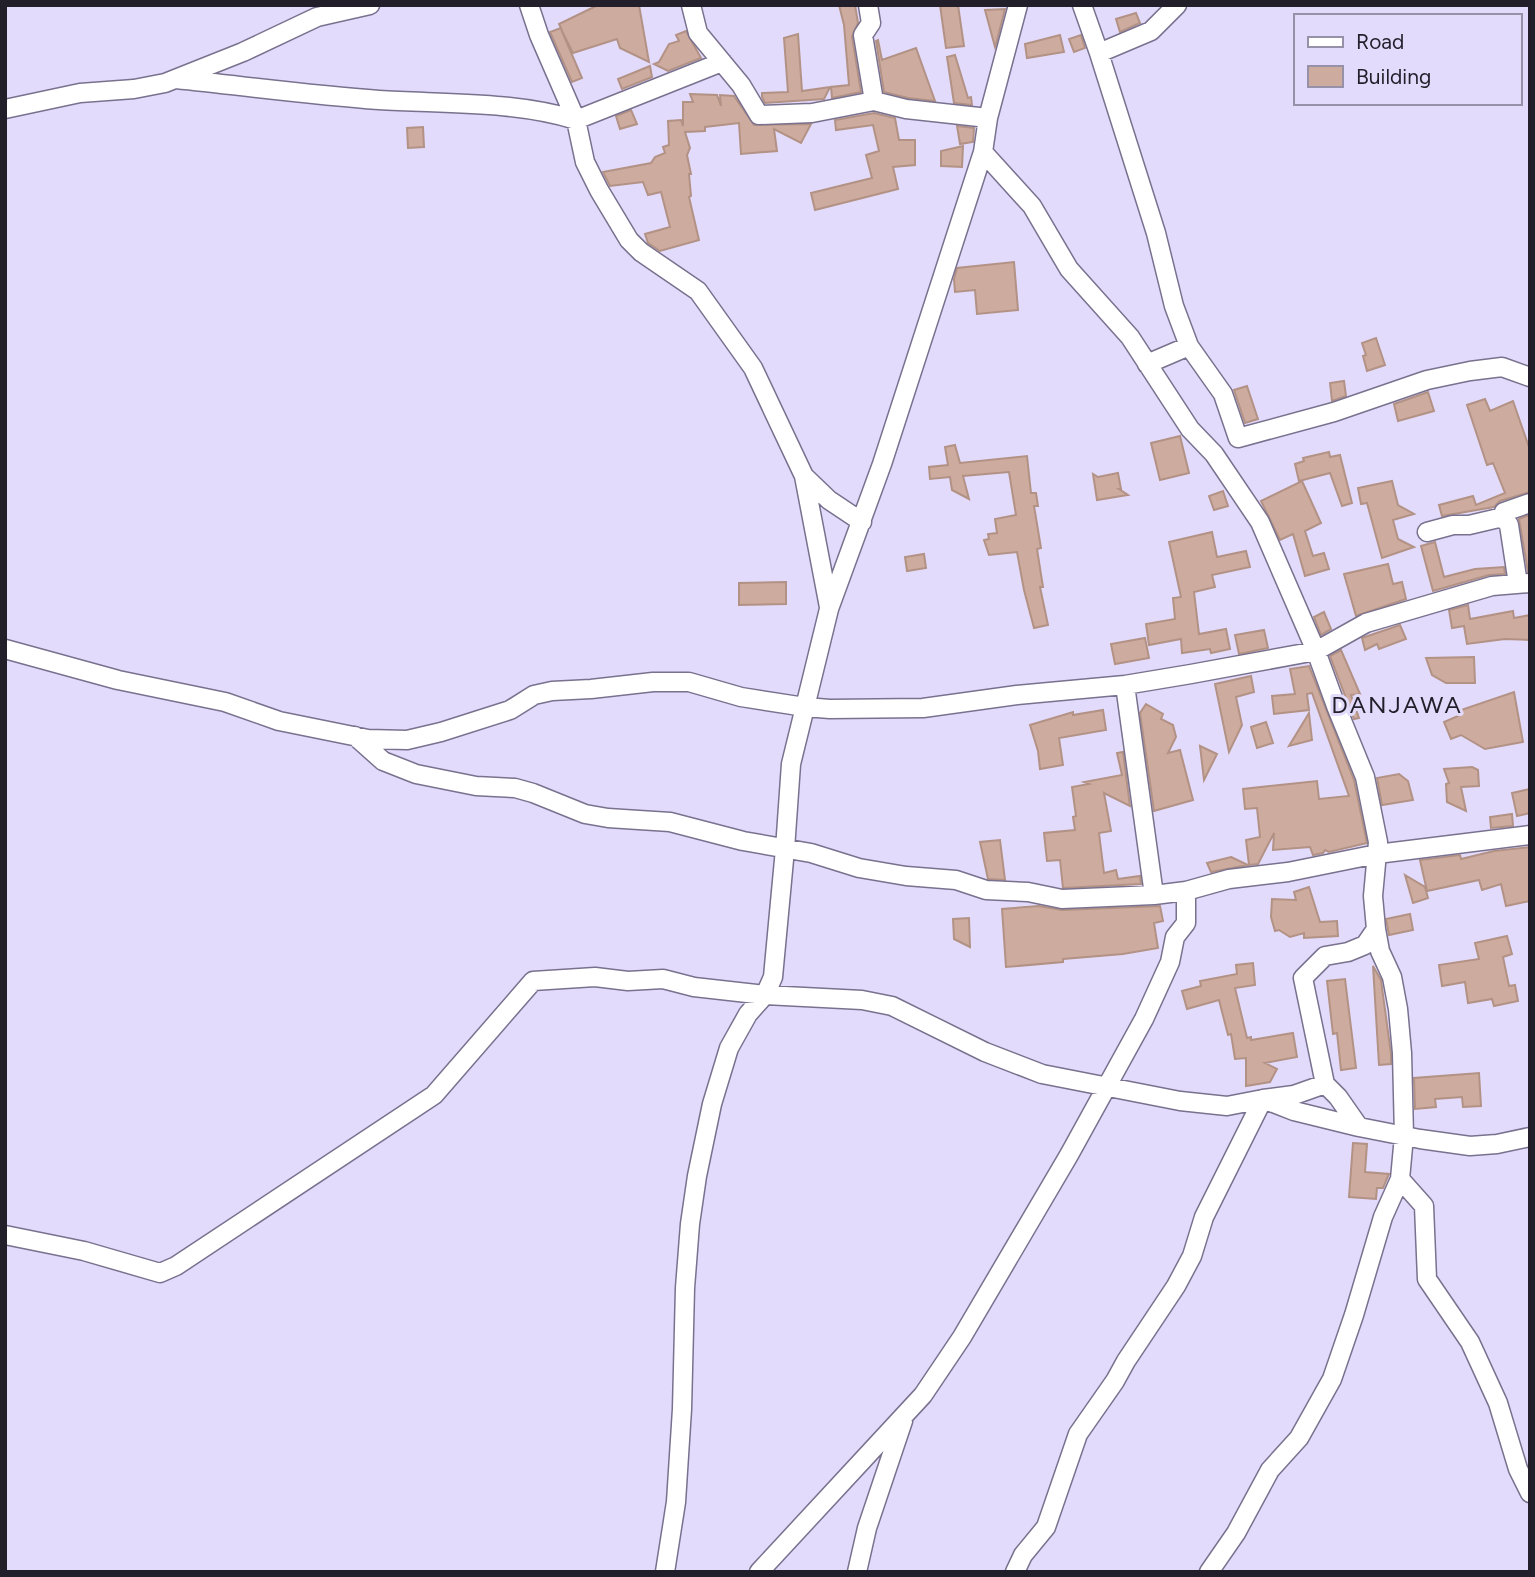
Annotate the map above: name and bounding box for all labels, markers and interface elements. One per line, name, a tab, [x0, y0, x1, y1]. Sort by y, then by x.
legend	[1294, 14, 1521, 105]
text: Road	[1356, 29, 1404, 54]
text: Building	[1356, 64, 1431, 89]
district label: DANJAWA	[1331, 690, 1463, 719]

